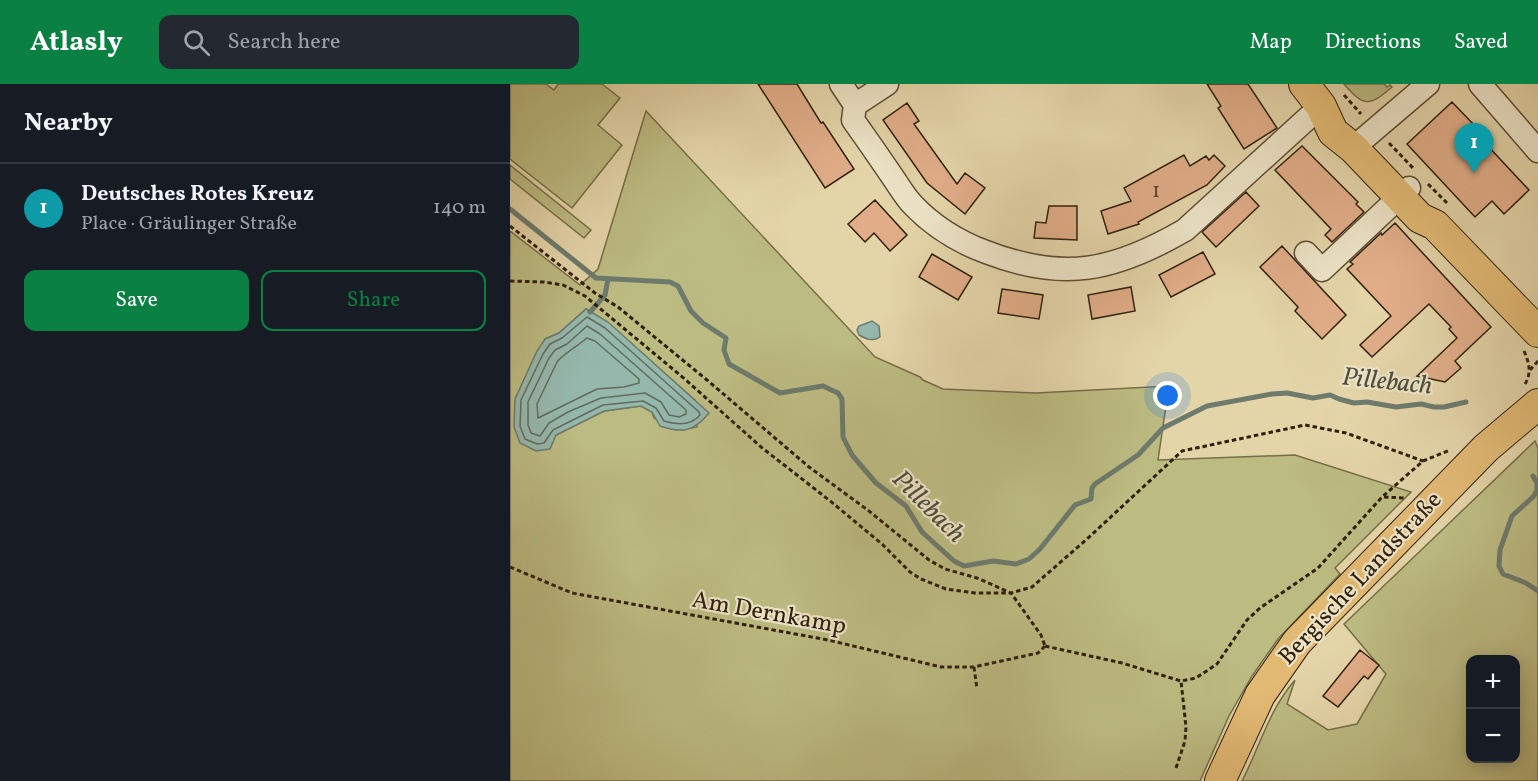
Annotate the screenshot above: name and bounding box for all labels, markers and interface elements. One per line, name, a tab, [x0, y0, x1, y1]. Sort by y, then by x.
search box	[159, 15, 579, 69]
text: Atlasly	[30, 23, 123, 62]
icon: search	[180, 26, 213, 59]
text: Search here	[228, 27, 340, 58]
text: Map	[1250, 28, 1292, 57]
text: Directions	[1325, 28, 1421, 57]
text: Saved	[1454, 28, 1508, 57]
text: Nearby	[24, 105, 113, 141]
pin: 1	[1454, 124, 1494, 173]
house number: 1	[1152, 177, 1160, 206]
text: Deutsches Rotes Kreuz	[81, 179, 314, 210]
text: 1	[39, 194, 48, 222]
text: 140 m	[433, 194, 486, 222]
text: Place · Gräulinger Straße	[81, 210, 297, 238]
button: Save	[24, 270, 249, 331]
button: Share	[261, 270, 486, 331]
water label: Pillebach	[1340, 359, 1434, 405]
your location	[1153, 381, 1182, 410]
water label: Pillebach	[883, 462, 973, 552]
street label: Bergische Landstraße	[1271, 485, 1451, 673]
street label: Am Dernkamp	[689, 584, 849, 644]
map controls	[1466, 655, 1520, 763]
button: +	[1466, 655, 1520, 709]
button: −	[1466, 709, 1520, 763]

